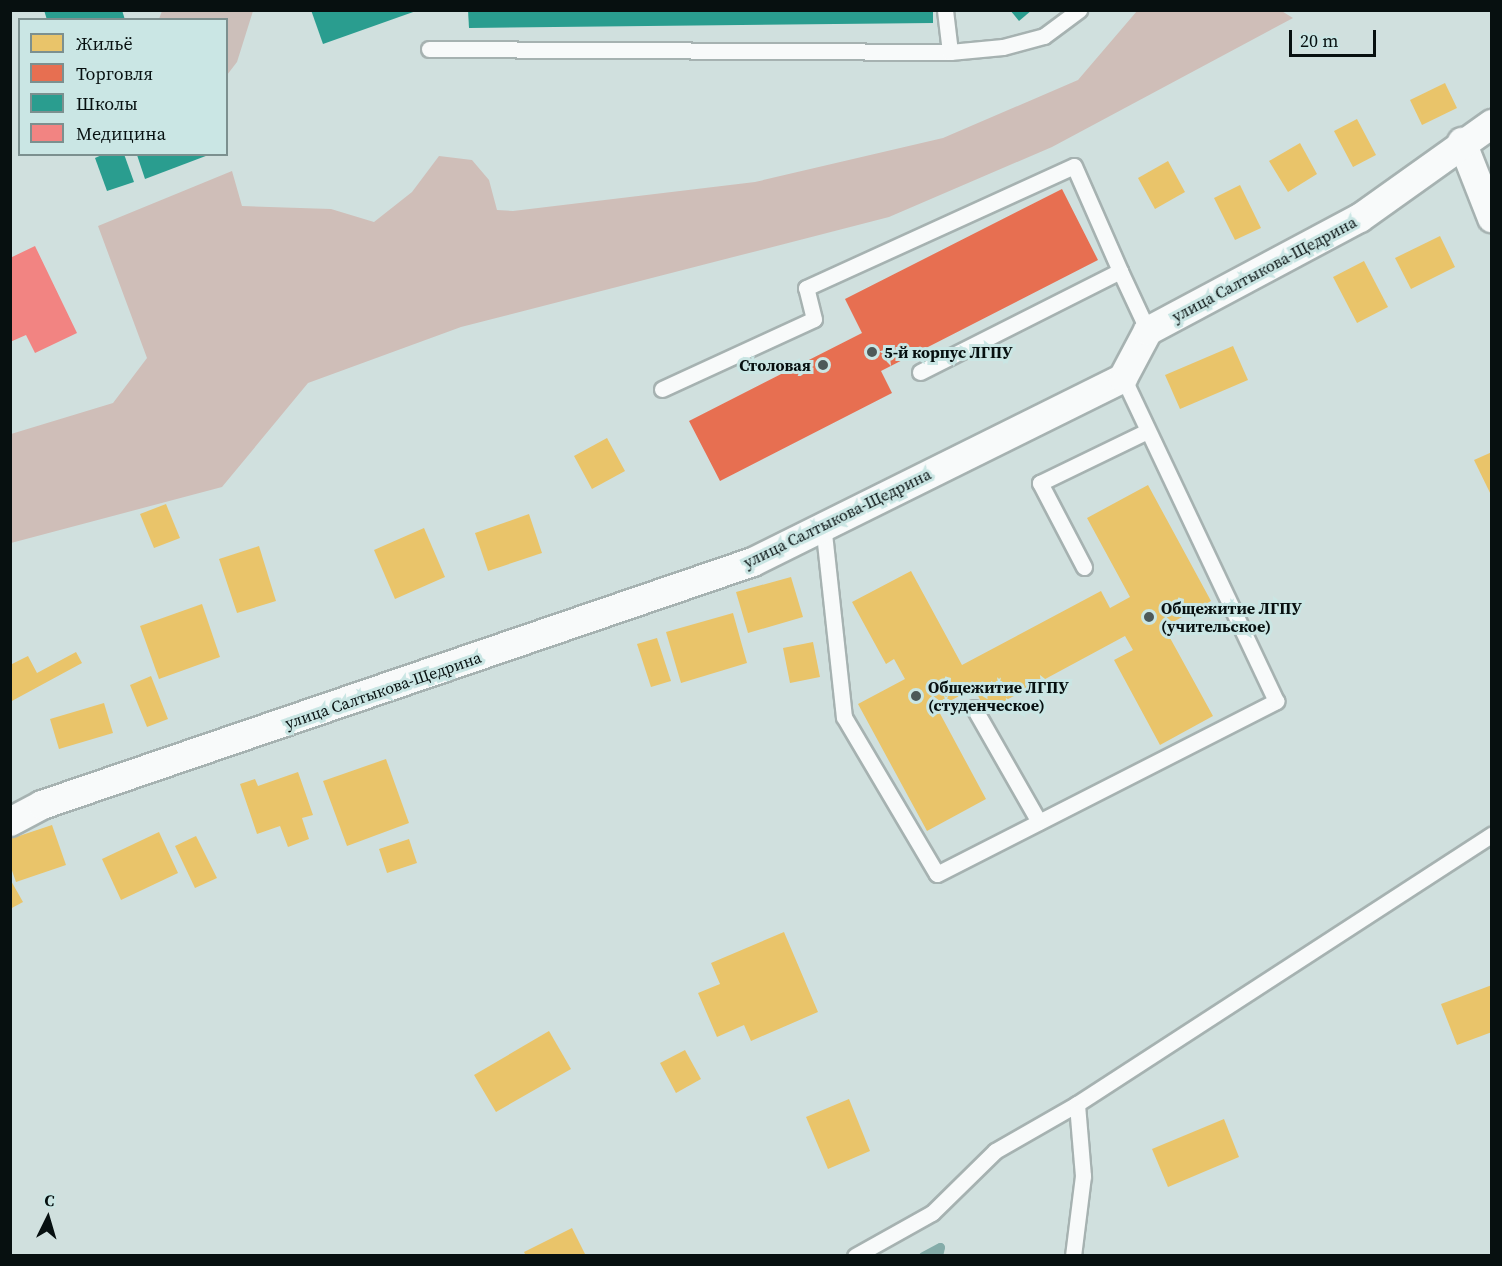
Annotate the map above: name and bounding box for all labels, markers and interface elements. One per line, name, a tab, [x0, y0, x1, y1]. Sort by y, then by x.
legend	[18, 18, 228, 156]
scale bar	[1292, 18, 1379, 56]
text: 20 m	[1300, 28, 1338, 53]
text: Жильё	[76, 31, 133, 56]
text: Торговля	[76, 61, 153, 86]
text: Школы	[76, 91, 138, 116]
text: Медицина	[76, 121, 166, 146]
street label: улица Салтыкова-Щедрина	[1168, 212, 1360, 326]
place label: 5-й корпус ЛГПУ	[884, 342, 1013, 362]
marker: 5-й корпус ЛГПУ	[865, 345, 879, 359]
place label: Столовая	[739, 355, 811, 375]
marker: Столовая	[816, 358, 830, 372]
street label: улица Салтыкова-Щедрина	[740, 464, 934, 572]
place label: Общежитие ЛГПУ (учительское)	[1161, 598, 1302, 636]
marker: Общежитие ЛГПУ (учительское)	[1142, 610, 1156, 624]
street label: улица Салтыкова-Щедрина	[282, 647, 484, 733]
place label: Общежитие ЛГПУ (студенческое)	[928, 677, 1069, 715]
marker: Общежитие ЛГПУ (студенческое)	[909, 689, 923, 703]
north arrow	[18, 1188, 78, 1248]
text: С	[44, 1189, 55, 1211]

